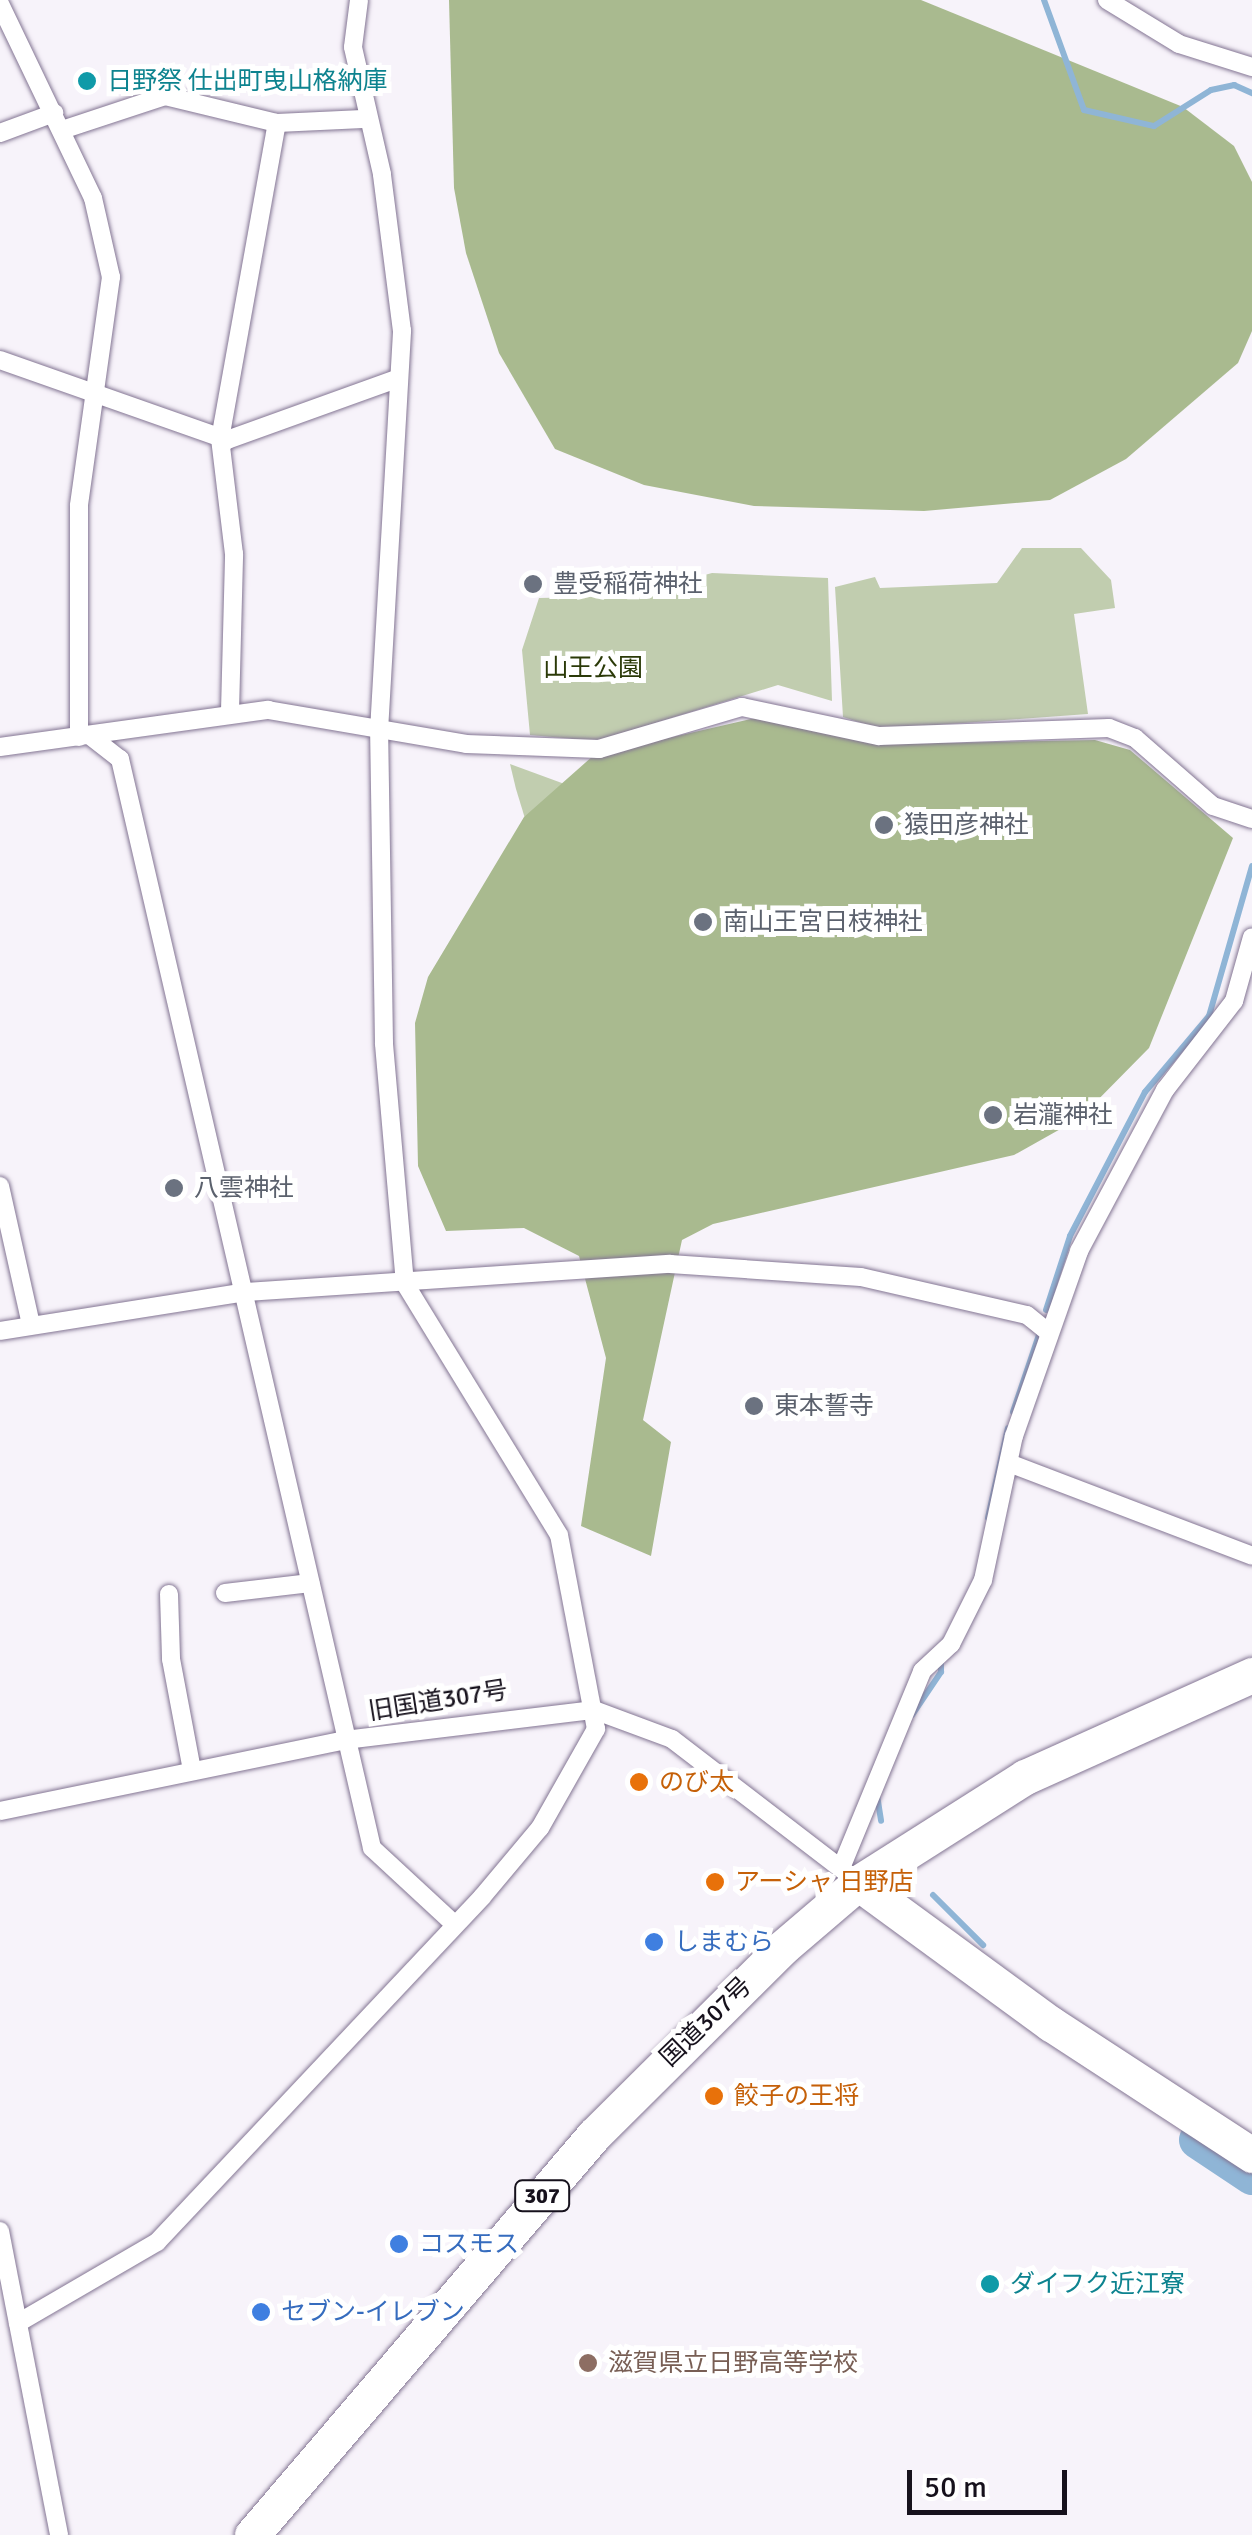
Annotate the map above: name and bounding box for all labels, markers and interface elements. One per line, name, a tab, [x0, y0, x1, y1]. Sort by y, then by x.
place label: 日野祭 仕出町曳山格納庫	[107, 66, 387, 96]
marker: 日野祭 仕出町曳山格納庫	[76, 70, 98, 92]
place label: 豊受稲荷神社	[553, 569, 703, 599]
marker: 豊受稲荷神社	[522, 573, 544, 595]
park label: 山王公園	[543, 653, 643, 683]
place label: 猿田彦神社	[904, 810, 1029, 840]
marker: 猿田彦神社	[873, 814, 895, 836]
place label: 南山王宮日枝神社	[723, 907, 923, 937]
marker: 南山王宮日枝神社	[692, 911, 714, 933]
place label: 岩瀧神社	[1013, 1100, 1113, 1130]
marker: 岩瀧神社	[982, 1104, 1004, 1126]
place label: 八雲神社	[194, 1173, 294, 1203]
marker: 八雲神社	[163, 1177, 185, 1199]
place label: 東本誓寺	[774, 1391, 874, 1421]
marker: 東本誓寺	[743, 1395, 765, 1417]
street label: 旧国道307号	[366, 1675, 510, 1727]
place label: のび太	[659, 1767, 734, 1797]
marker: のび太	[628, 1771, 650, 1793]
place label: アーシャ 日野店	[735, 1867, 914, 1897]
marker: アーシャ 日野店	[704, 1871, 726, 1893]
place label: しまむら	[674, 1927, 774, 1957]
marker: しまむら	[643, 1931, 665, 1953]
street label: 国道307号	[654, 1971, 758, 2073]
place label: 餃子の王将	[734, 2081, 859, 2111]
marker: 餃子の王将	[703, 2085, 725, 2107]
road number: 307	[512, 2179, 572, 2213]
place label: コスモス	[419, 2229, 519, 2259]
marker: コスモス	[388, 2233, 410, 2255]
place label: ダイフク近江寮	[1010, 2269, 1185, 2299]
marker: ダイフク近江寮	[979, 2273, 1001, 2295]
place label: セブン-イレブン	[281, 2297, 465, 2327]
marker: セブン-イレブン	[250, 2301, 272, 2323]
place label: 滋賀県立日野高等学校	[608, 2348, 858, 2378]
marker: 滋賀県立日野高等学校	[577, 2352, 599, 2374]
scale bar	[912, 2450, 1072, 2512]
text: 50 m	[924, 2469, 987, 2506]

